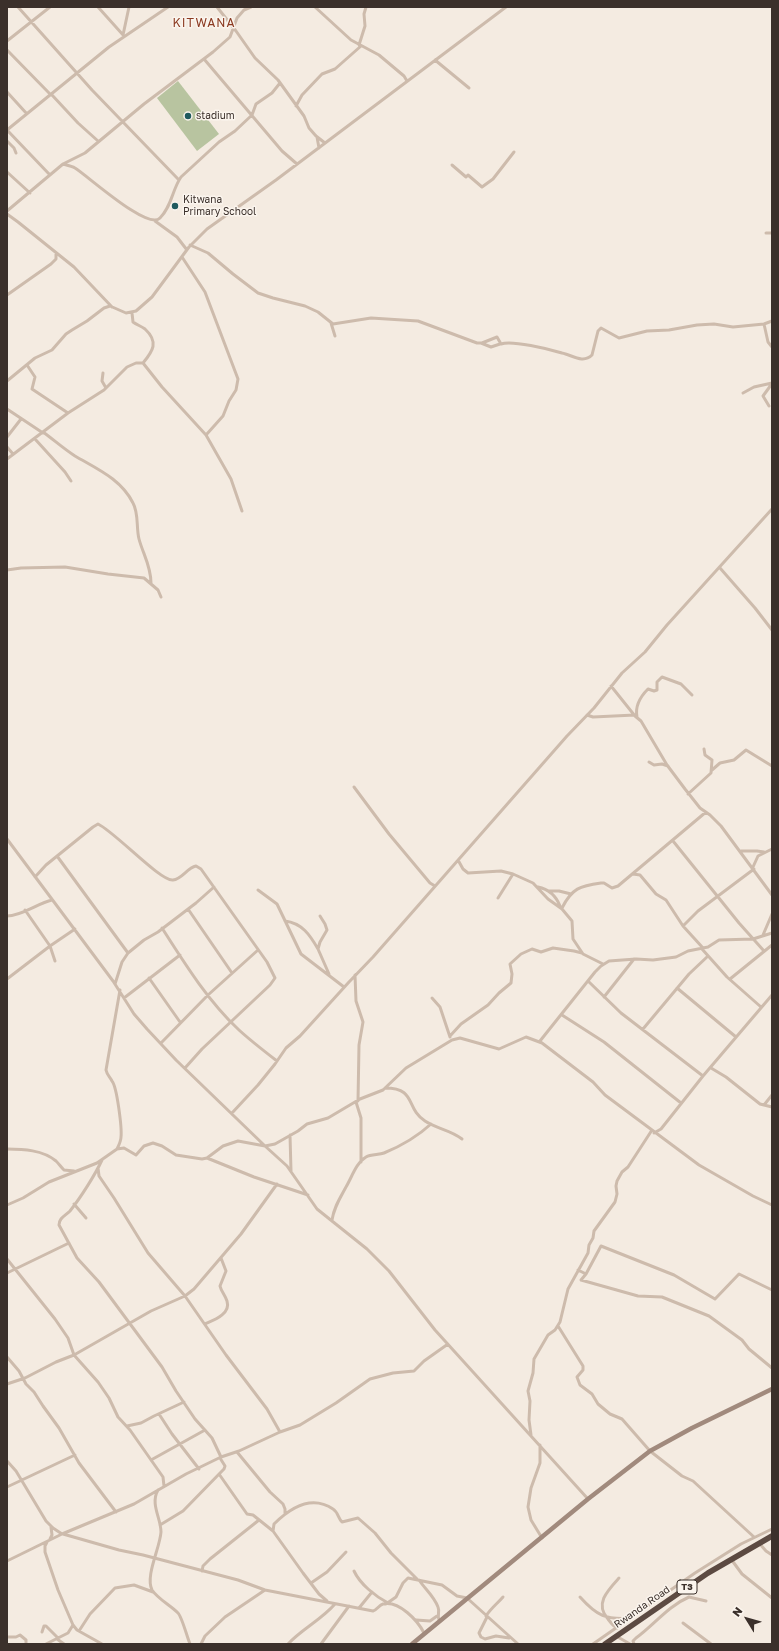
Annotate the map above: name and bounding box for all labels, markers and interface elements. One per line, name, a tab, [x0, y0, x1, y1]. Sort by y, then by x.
district label: KITWANA	[173, 16, 235, 30]
place label: stadium	[196, 110, 235, 122]
marker: stadium	[183, 111, 193, 121]
place label: Kitwana Primary School	[183, 194, 256, 218]
marker: Kitwana Primary School	[170, 201, 180, 211]
road number: T3	[677, 1580, 697, 1594]
street label: Rwanda Road	[612, 1583, 672, 1631]
north arrow	[727, 1599, 767, 1639]
text: N	[729, 1604, 745, 1619]

